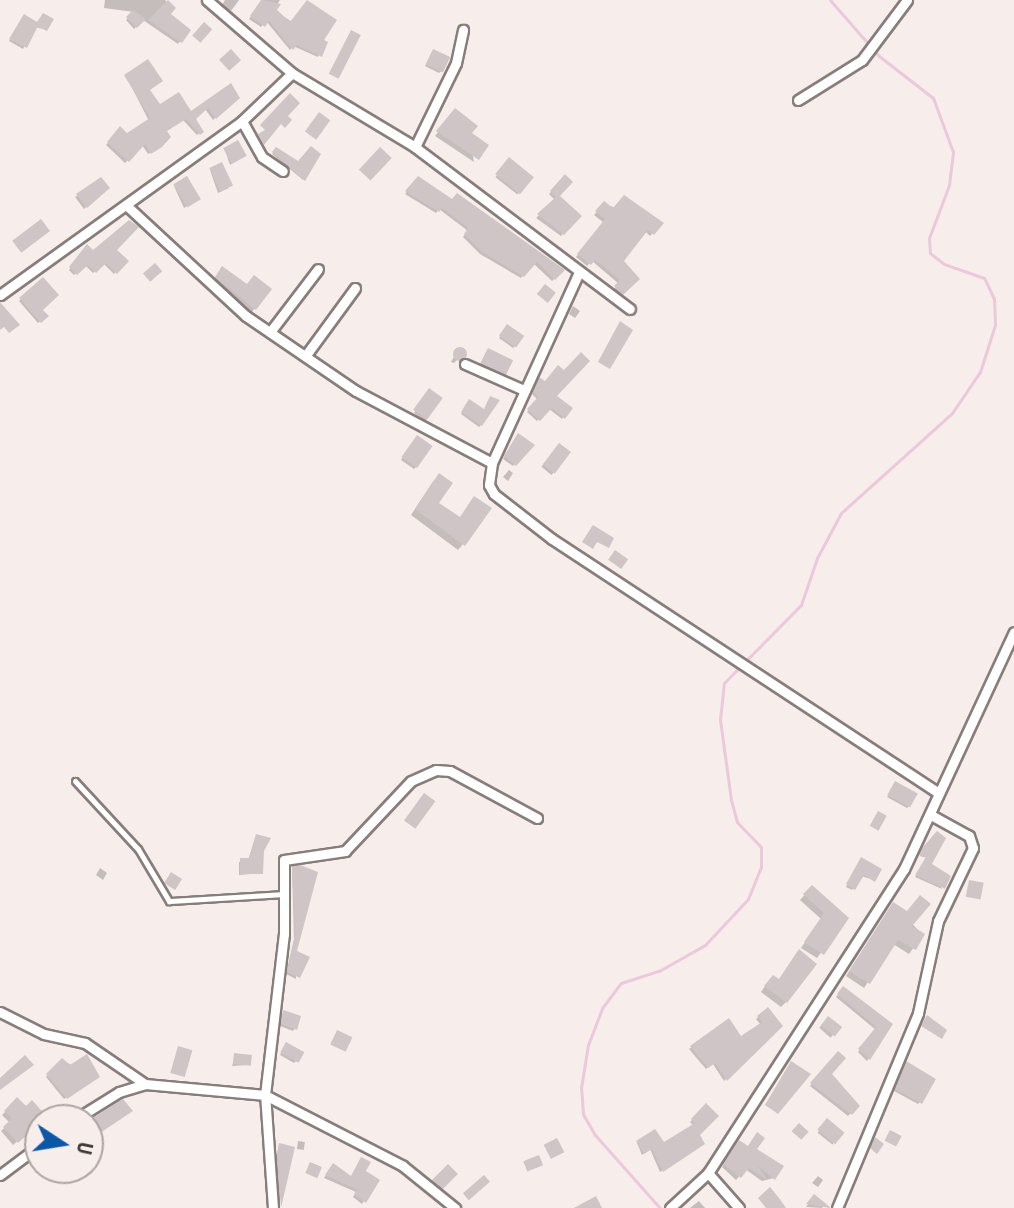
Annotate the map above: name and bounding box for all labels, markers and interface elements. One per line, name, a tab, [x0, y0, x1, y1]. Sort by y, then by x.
north arrow	[24, 1104, 104, 1184]
text: U	[71, 1140, 100, 1157]

